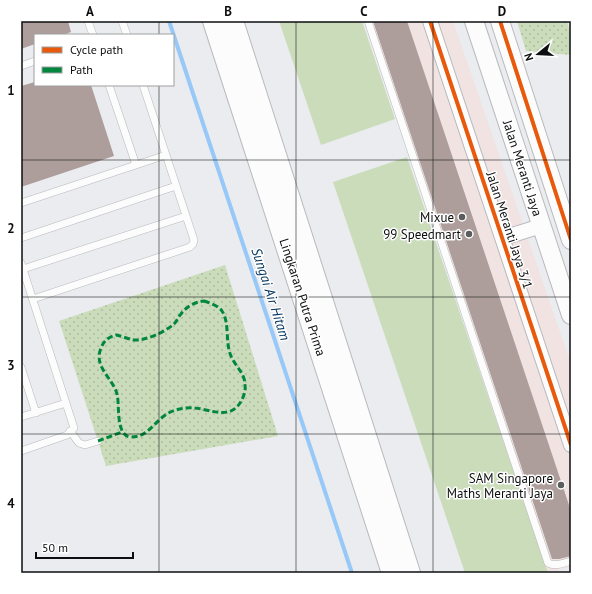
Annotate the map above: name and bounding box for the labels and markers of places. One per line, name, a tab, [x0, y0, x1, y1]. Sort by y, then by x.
place label: Mixue	[420, 209, 454, 226]
marker: Mixue	[457, 212, 467, 222]
place label: 99 Speedmart	[383, 226, 462, 243]
marker: 99 Speedmart	[464, 229, 474, 239]
place label: SAM Singapore Maths Meranti Jaya	[447, 470, 553, 502]
marker: SAM Singapore Maths Meranti Jaya	[556, 480, 566, 490]

